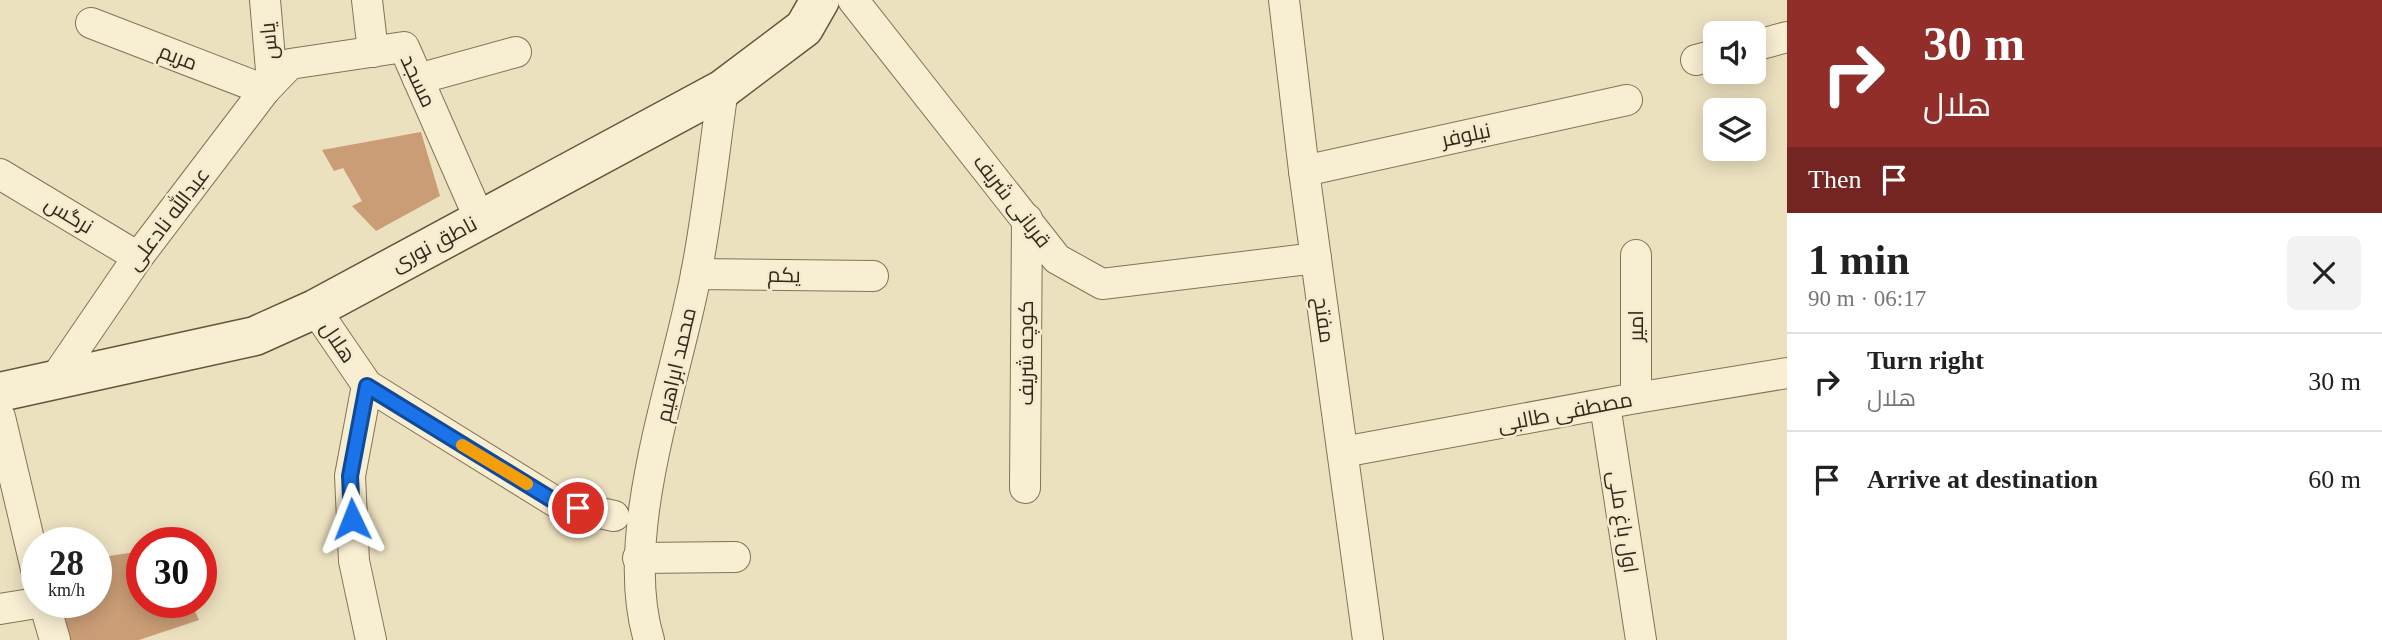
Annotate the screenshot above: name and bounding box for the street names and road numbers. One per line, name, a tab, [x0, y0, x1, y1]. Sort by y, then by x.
street label: یاس	[255, 21, 284, 61]
street label: مریم	[155, 39, 201, 77]
street label: مسجد	[395, 51, 441, 111]
street label: نیلوفر	[1438, 118, 1493, 152]
street label: قربانی شریف	[967, 150, 1056, 253]
street label: عبدالله نادعلی	[120, 162, 215, 276]
street label: نرگس	[40, 191, 98, 240]
street label: ناطق نوری	[387, 211, 481, 277]
street label: یکم	[767, 263, 801, 289]
street label: مفتح	[1307, 295, 1339, 345]
street label: کوچه شریف	[1014, 300, 1040, 406]
street label: محمد ابراهیم	[651, 305, 703, 425]
street label: امیر	[1624, 310, 1648, 343]
street label: هلال	[315, 317, 360, 368]
street label: مصطفی طالبی	[1496, 387, 1635, 438]
street label: اول باغ ملی	[1601, 469, 1643, 575]

